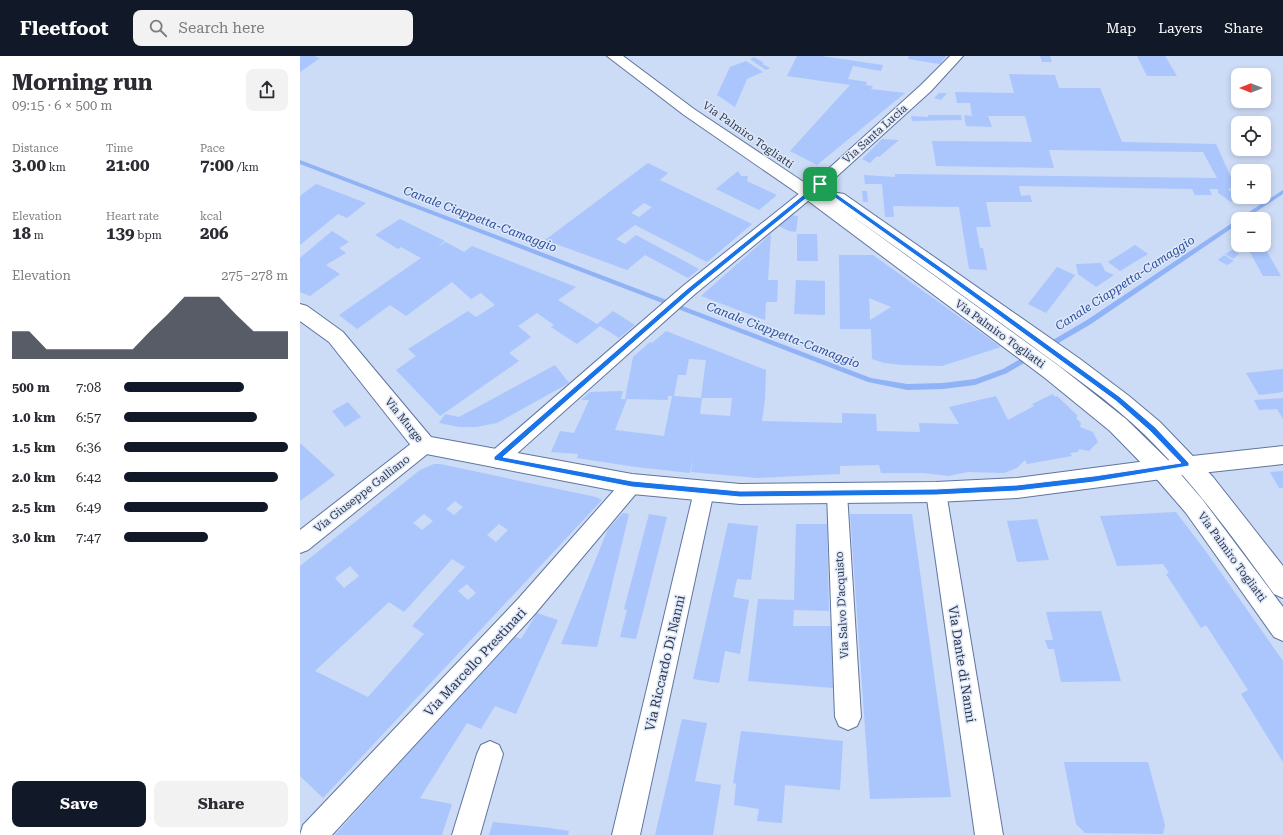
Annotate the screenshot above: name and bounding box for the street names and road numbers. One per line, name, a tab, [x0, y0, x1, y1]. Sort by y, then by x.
street label: Via Palmiro Togliatti	[700, 99, 796, 172]
street label: Via Santa Lucia	[840, 102, 910, 166]
street label: Via Palmiro Togliatti	[953, 297, 1048, 371]
street label: Via Murge	[382, 395, 426, 445]
street label: Via Giuseppe Galliano	[311, 452, 413, 535]
street label: Via Palmiro Togliatti	[1195, 510, 1269, 605]
street label: Via Salvo D'acquisto	[833, 551, 851, 659]
street label: Via Riccardo Di Nanni	[642, 594, 688, 732]
street label: Via Dante di Nanni	[945, 604, 979, 724]
street label: Via Marcello Prestinari	[421, 605, 529, 719]

